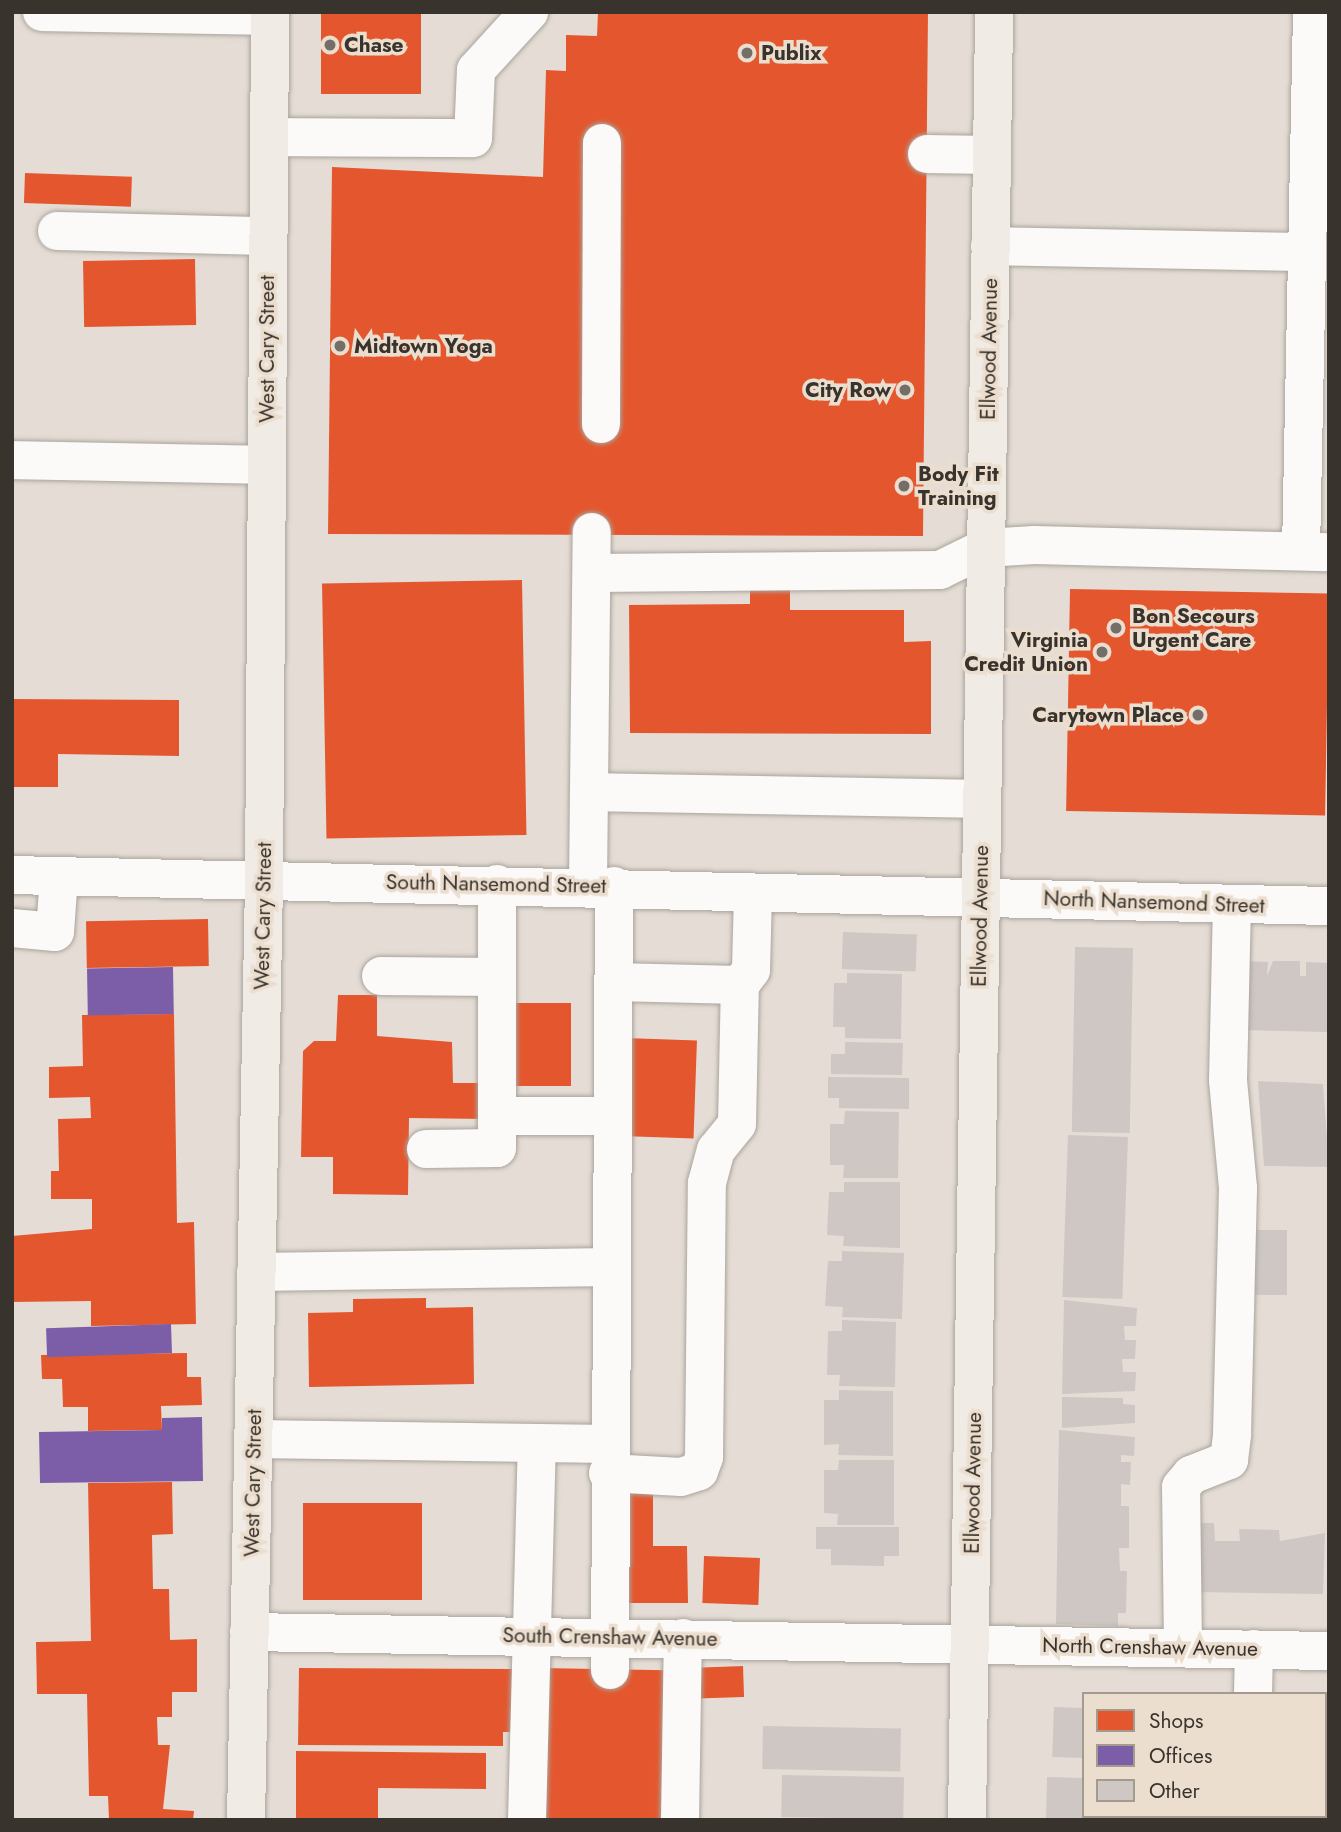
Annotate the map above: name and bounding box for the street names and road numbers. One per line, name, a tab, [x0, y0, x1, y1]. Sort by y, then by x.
street label: West Cary Street	[254, 275, 280, 423]
street label: Ellwood Avenue	[975, 278, 1003, 420]
street label: West Cary Street	[249, 842, 277, 990]
street label: Ellwood Avenue	[966, 845, 994, 987]
street label: South Nansemond Street	[386, 869, 606, 899]
street label: North Nansemond Street	[1043, 886, 1265, 918]
street label: West Cary Street	[239, 1409, 267, 1557]
street label: Ellwood Avenue	[959, 1412, 987, 1554]
street label: South Crenshaw Avenue	[502, 1623, 718, 1651]
street label: North Crenshaw Avenue	[1042, 1633, 1258, 1661]

